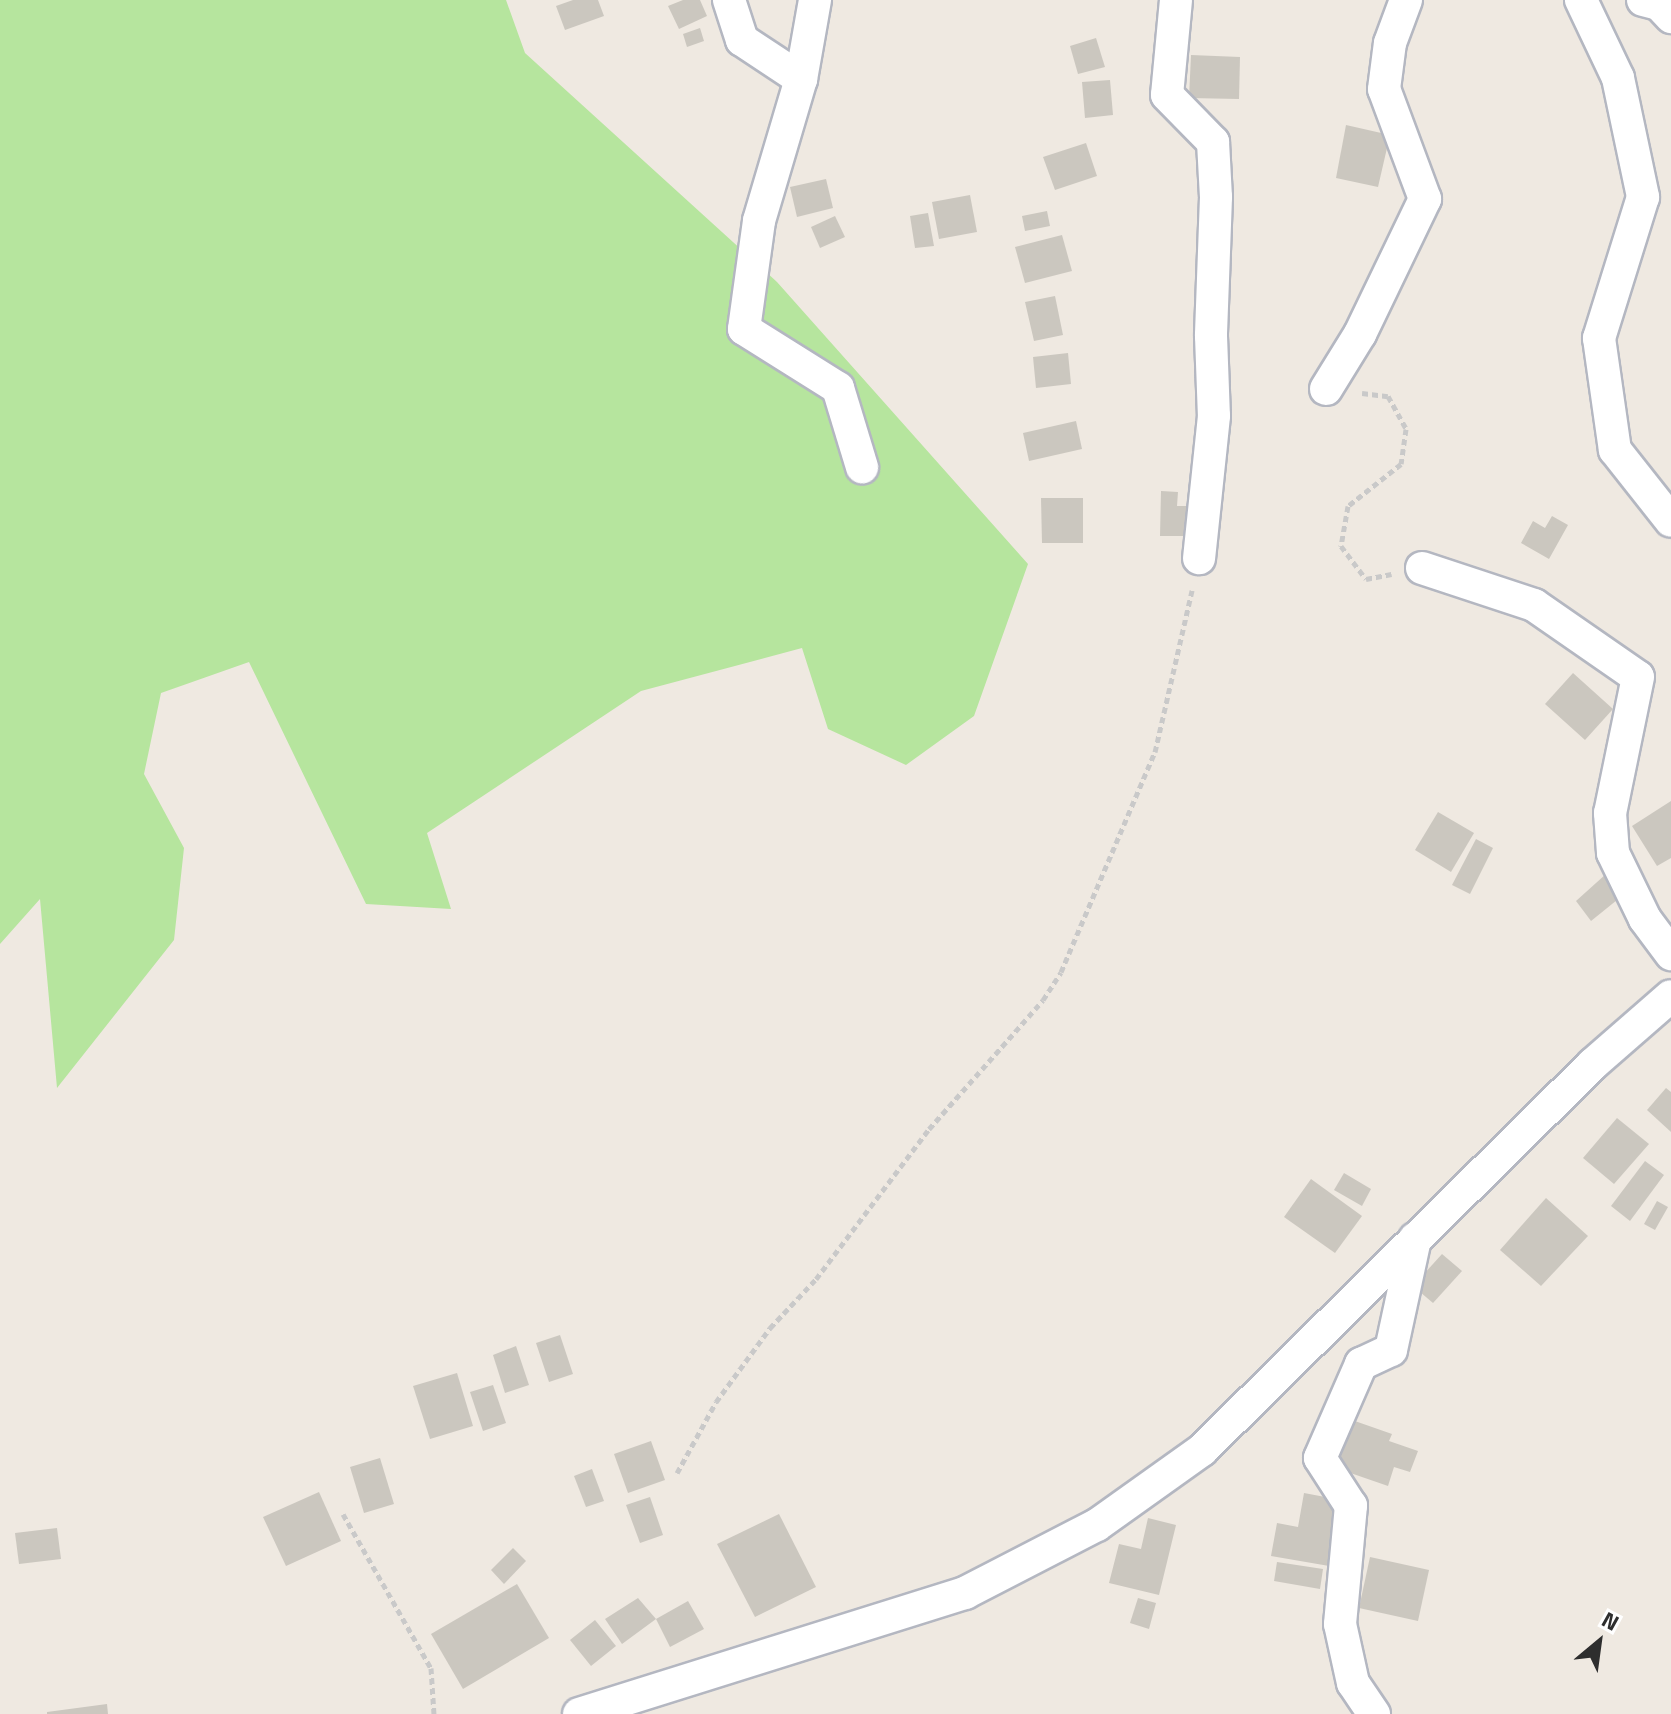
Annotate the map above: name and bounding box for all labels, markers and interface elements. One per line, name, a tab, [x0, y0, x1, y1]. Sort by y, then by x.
north arrow	[1559, 1602, 1639, 1682]
text: N	[1596, 1602, 1626, 1640]

